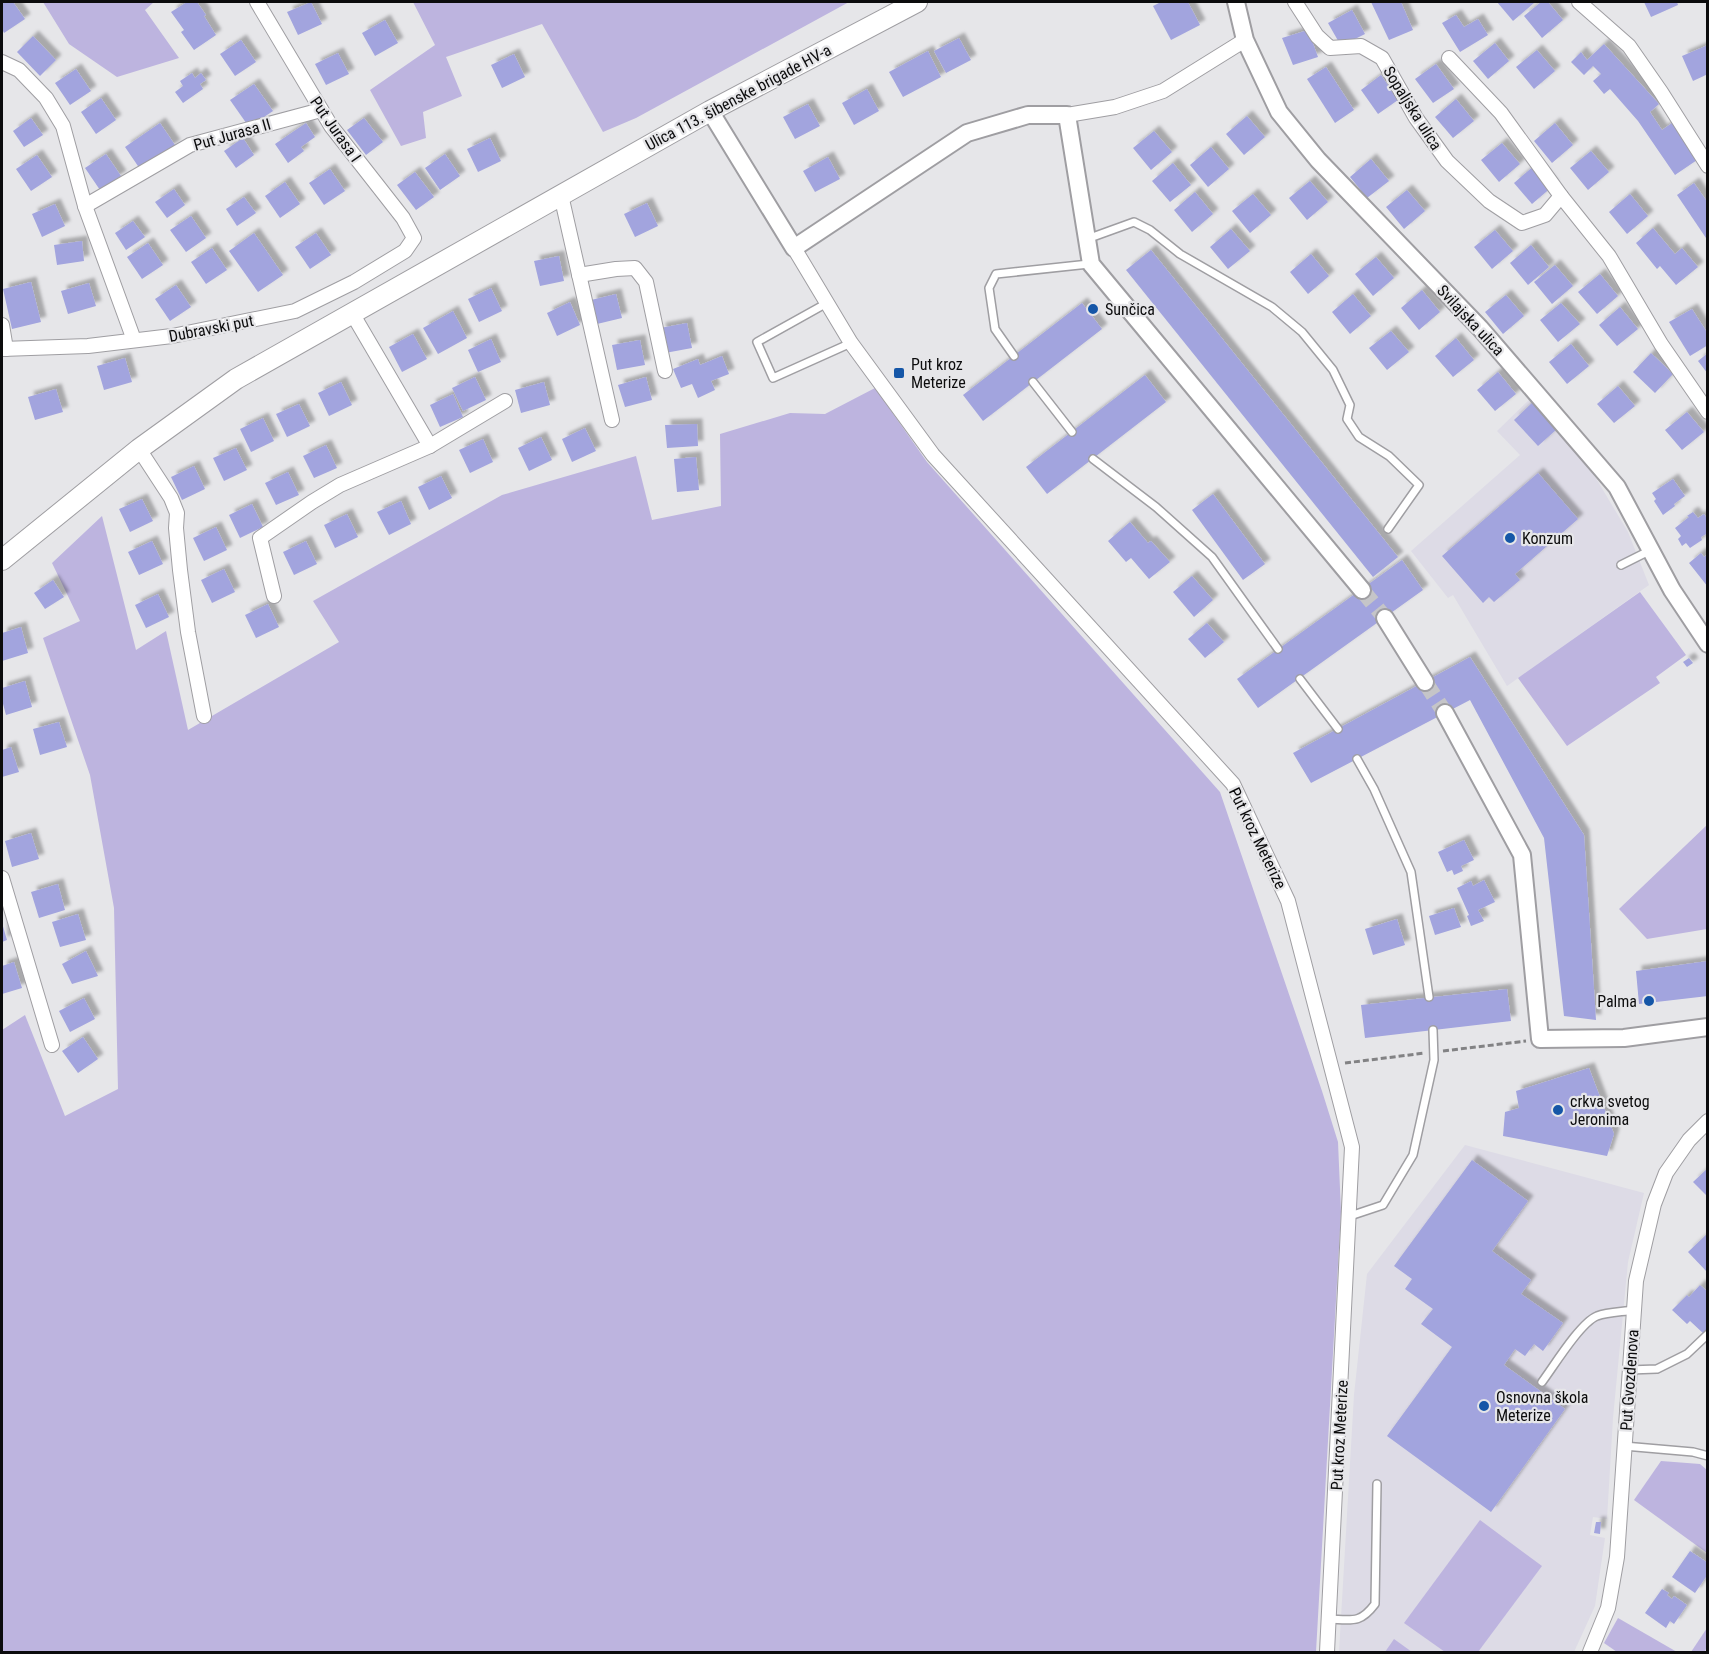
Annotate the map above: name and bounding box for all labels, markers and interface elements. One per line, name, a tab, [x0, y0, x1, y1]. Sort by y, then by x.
street label: Ulica 113. šibenske brigade HV-a	[642, 40, 834, 155]
street label: Sopaljska ulica	[1379, 63, 1446, 154]
street label: Put Jurasa I	[306, 93, 365, 166]
street label: Put Jurasa II	[191, 114, 273, 155]
street label: Svilajska ulica	[1433, 281, 1508, 360]
place label: Sunčica	[1105, 300, 1155, 319]
marker: Sunčica	[1086, 302, 1100, 316]
street label: Dubravski put	[167, 311, 255, 346]
place label: Put kroz Meterize	[911, 355, 966, 392]
marker: Put kroz Meterize	[892, 366, 906, 380]
place label: Konzum	[1522, 529, 1573, 548]
marker: Konzum	[1503, 531, 1517, 545]
street label: Put kroz Meterize	[1225, 784, 1290, 892]
place label: Palma	[1597, 992, 1637, 1011]
marker: Palma	[1642, 994, 1656, 1008]
place label: crkva svetog Jeronima	[1570, 1092, 1650, 1129]
marker: crkva svetog Jeronima	[1551, 1103, 1565, 1117]
street label: Put Gvozdenova	[1616, 1329, 1643, 1431]
street label: Put kroz Meterize	[1327, 1379, 1352, 1491]
place label: Osnovna škola Meterize	[1496, 1388, 1588, 1425]
marker: Osnovna škola Meterize	[1477, 1399, 1491, 1413]

